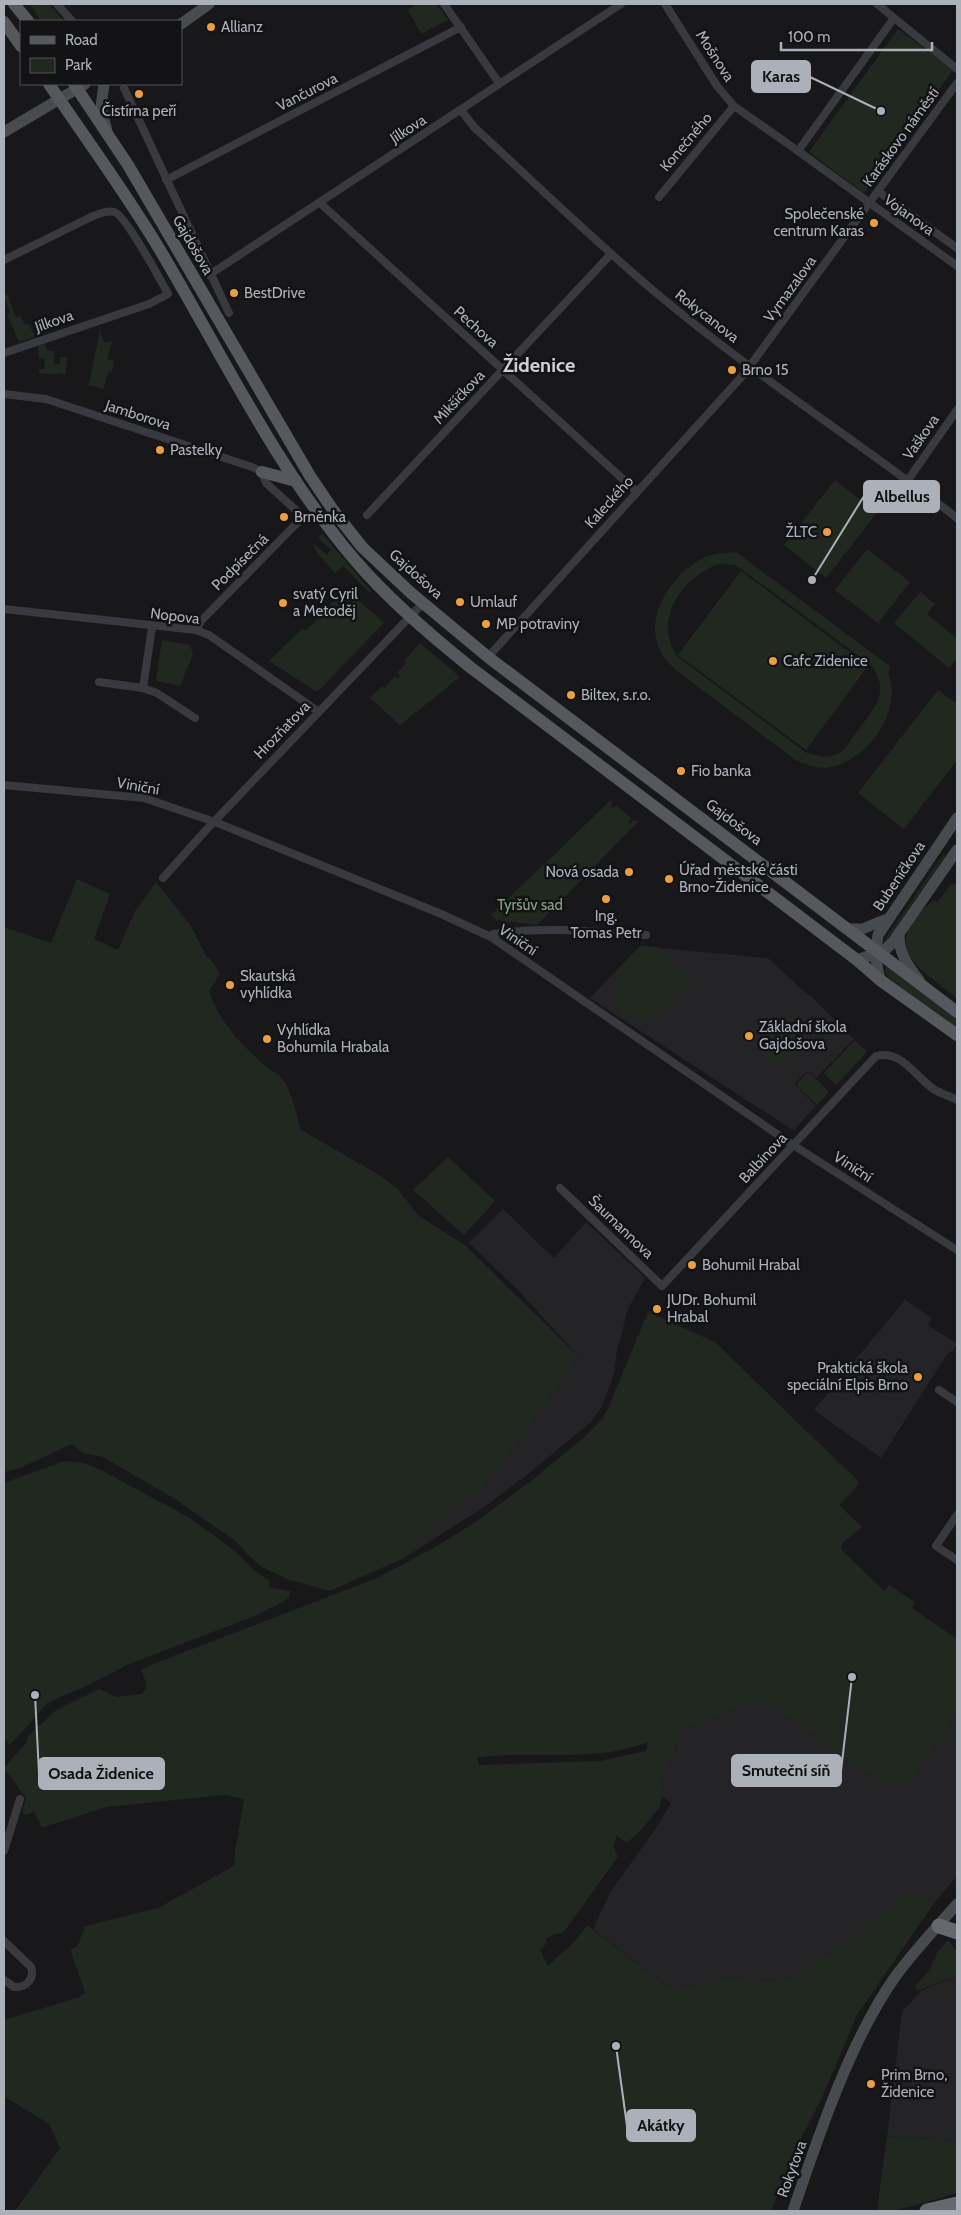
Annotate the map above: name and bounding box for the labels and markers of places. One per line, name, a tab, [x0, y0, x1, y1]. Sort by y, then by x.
place label: Allianz	[221, 18, 263, 36]
marker: Allianz	[205, 21, 217, 33]
callout: Karas	[752, 61, 810, 92]
marker: Čistírna peří	[133, 88, 145, 100]
place label: Čistírna peří	[102, 101, 176, 120]
place label: Společenské centrum Karas	[773, 205, 864, 240]
marker: Společenské centrum Karas	[868, 217, 880, 229]
place label: BestDrive	[244, 284, 306, 302]
marker: BestDrive	[228, 287, 240, 299]
place label: Brno 15	[742, 361, 789, 379]
marker: Brno 15	[726, 364, 738, 376]
place label: Pastelky	[170, 441, 223, 459]
marker: Pastelky	[154, 444, 166, 456]
callout: Albellus	[864, 481, 939, 512]
place label: Brněnka	[294, 508, 347, 526]
marker: Brněnka	[278, 511, 290, 523]
place label: ŽLTC	[785, 522, 817, 541]
marker: ŽLTC	[821, 526, 833, 538]
place label: svatý Cyril a Metoděj	[293, 585, 358, 620]
place label: Umlauf	[470, 593, 517, 611]
marker: Umlauf	[454, 596, 466, 608]
marker: svatý Cyril a Metoděj	[277, 597, 289, 609]
place label: MP potraviny	[496, 615, 580, 633]
marker: MP potraviny	[480, 618, 492, 630]
place label: Cafc Zidenice	[783, 652, 868, 670]
marker: Cafc Zidenice	[767, 655, 779, 667]
place label: Biltex, s.r.o.	[581, 686, 651, 704]
marker: Biltex, s.r.o.	[565, 689, 577, 701]
place label: Fio banka	[691, 762, 752, 780]
marker: Fio banka	[675, 765, 687, 777]
place label: Úřad městské části Brno-Židenice	[679, 860, 798, 896]
place label: Nová osada	[545, 863, 620, 881]
marker: Nová osada	[623, 866, 635, 878]
marker: Úřad městské části Brno-Židenice	[663, 873, 675, 885]
marker: Ing. Tomas Petr	[600, 893, 612, 905]
place label: Ing. Tomas Petr	[571, 907, 642, 942]
place label: Skautská vyhlídka	[240, 967, 296, 1002]
marker: Skautská vyhlídka	[224, 979, 236, 991]
place label: Základní škola Gajdošova	[759, 1018, 847, 1053]
place label: Vyhlídka Bohumila Hrabala	[277, 1021, 390, 1056]
marker: Základní škola Gajdošova	[743, 1030, 755, 1042]
marker: Vyhlídka Bohumila Hrabala	[261, 1033, 273, 1045]
place label: Bohumil Hrabal	[702, 1256, 800, 1274]
marker: Bohumil Hrabal	[686, 1259, 698, 1271]
place label: JUDr. Bohumil Hrabal	[666, 1291, 757, 1326]
marker: JUDr. Bohumil Hrabal	[651, 1303, 663, 1315]
place label: Praktická škola speciální Elpis Brno	[787, 1359, 909, 1394]
marker: Praktická škola speciální Elpis Brno	[912, 1371, 924, 1383]
callout: Smuteční síň	[732, 1755, 841, 1786]
callout: Osada Židenice	[39, 1758, 164, 1789]
place label: Prim Brno, Židenice	[881, 2066, 947, 2101]
marker: Prim Brno, Židenice	[865, 2078, 877, 2090]
callout: Akátky	[627, 2110, 695, 2141]

